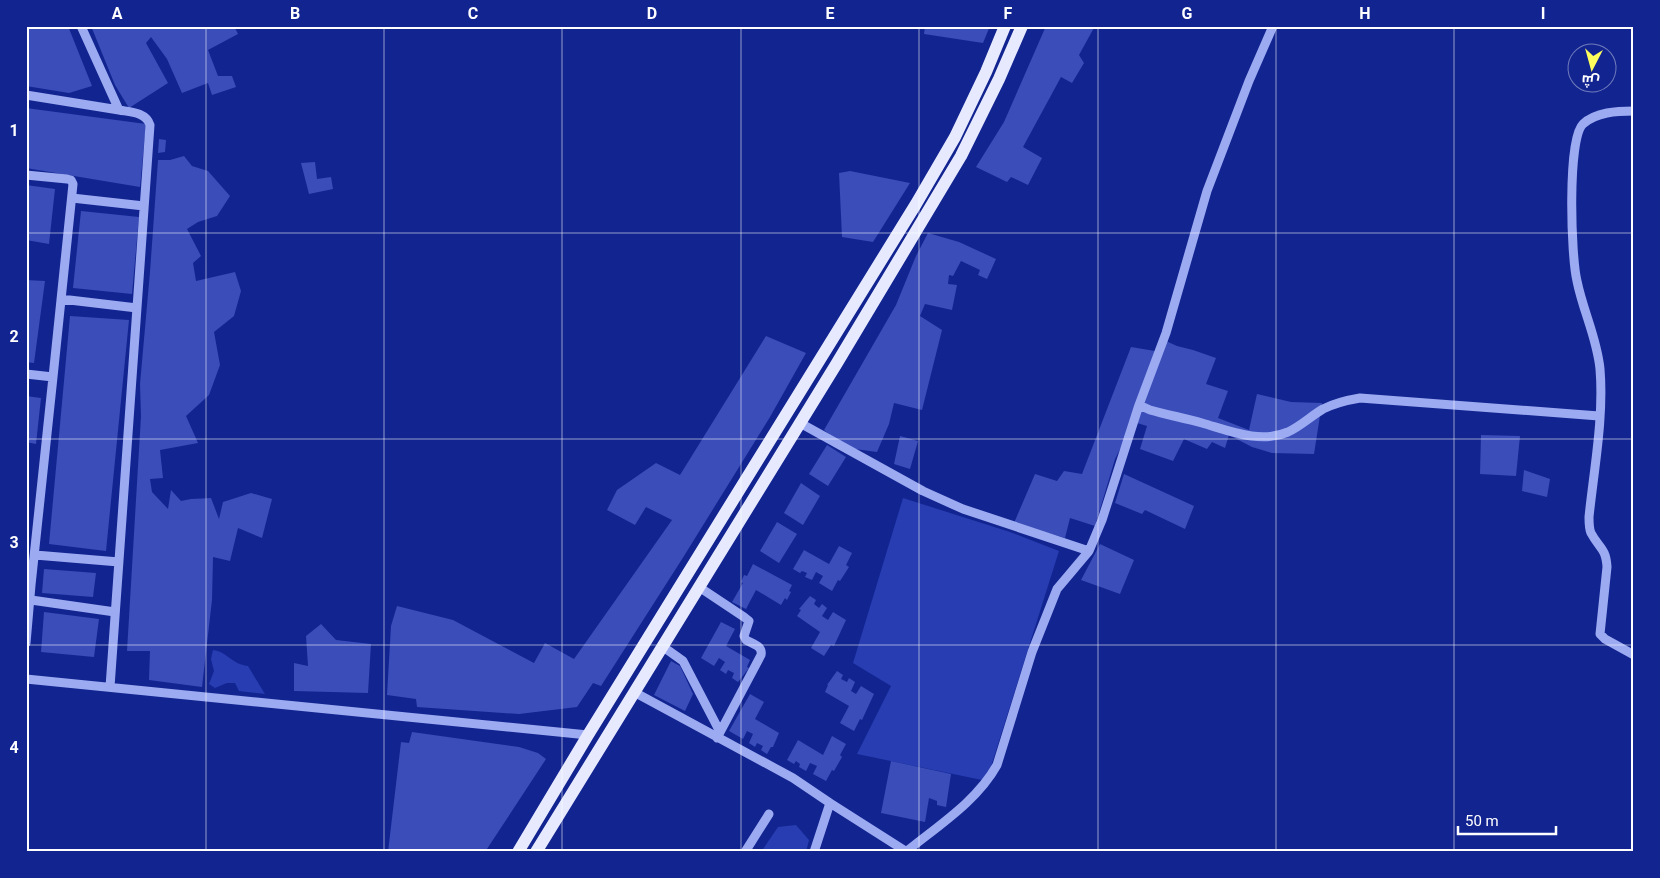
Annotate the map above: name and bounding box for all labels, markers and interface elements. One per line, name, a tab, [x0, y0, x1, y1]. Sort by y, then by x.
text: A	[112, 4, 123, 23]
text: B	[290, 4, 300, 23]
text: C	[468, 4, 478, 23]
text: D	[647, 4, 657, 23]
text: E	[826, 4, 835, 23]
text: F	[1004, 4, 1013, 23]
text: G	[1182, 4, 1193, 23]
text: H	[1359, 4, 1371, 23]
text: I	[1541, 4, 1545, 23]
north arrow	[1568, 42, 1618, 92]
text: ش	[1581, 71, 1601, 90]
text: 1	[9, 121, 19, 140]
text: 2	[9, 327, 19, 346]
text: 3	[9, 533, 19, 552]
text: 4	[9, 738, 19, 757]
scale bar	[1458, 803, 1555, 835]
text: 50 m	[1465, 812, 1499, 830]

